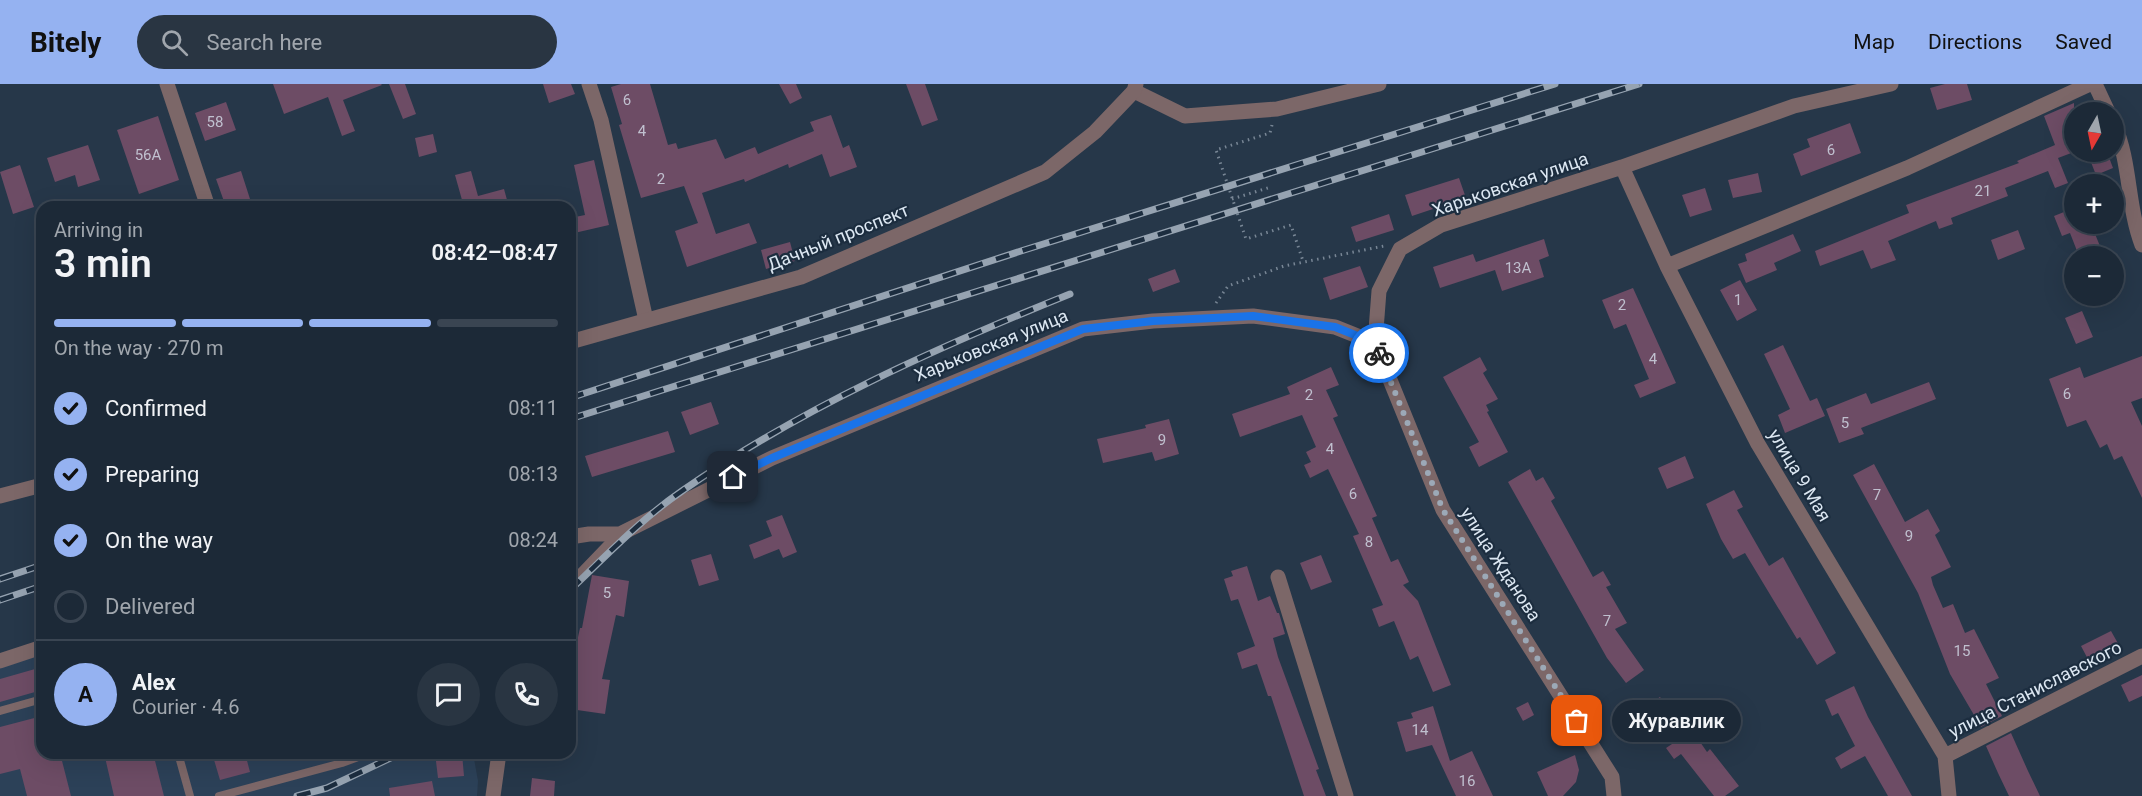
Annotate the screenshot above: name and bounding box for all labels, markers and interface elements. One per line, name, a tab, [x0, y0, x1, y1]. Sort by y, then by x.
search box	[137, 15, 557, 69]
text: Bitely	[30, 26, 101, 59]
icon: search	[158, 26, 191, 59]
text: Search here	[206, 30, 322, 55]
text: Map	[1853, 30, 1895, 54]
text: Directions	[1928, 30, 2022, 54]
text: Saved	[2055, 30, 2112, 54]
house number: 6	[623, 91, 631, 109]
north arrow	[2064, 102, 2124, 162]
map controls	[2064, 102, 2124, 306]
house number: 58	[207, 113, 223, 131]
house number: 4	[638, 122, 647, 140]
house number: 6	[1827, 141, 1835, 159]
house number: 56А	[135, 146, 162, 164]
street label: Харьковская улица	[1429, 147, 1591, 221]
house number: 2	[657, 170, 665, 188]
button: +	[2064, 174, 2124, 234]
house number: 21	[1975, 182, 1991, 200]
street label: Дачный проспект	[764, 199, 912, 275]
text: Arriving in	[54, 218, 143, 242]
text: 08:42–08:47	[431, 240, 558, 265]
text: 3 min	[54, 241, 152, 287]
button: −	[2064, 246, 2124, 306]
house number: 13А	[1505, 259, 1532, 277]
house number: 1	[1734, 291, 1742, 309]
house number: 2	[1618, 296, 1626, 314]
street label: Харьковская улица	[911, 305, 1071, 385]
courier	[1349, 323, 1409, 383]
text: On the way · 270 m	[54, 336, 223, 360]
icon: bike	[1363, 337, 1396, 370]
house number: 4	[1649, 350, 1658, 368]
house number: 6	[2063, 385, 2071, 403]
house number: 2	[1305, 386, 1313, 404]
icon: check	[54, 392, 87, 425]
text: Confirmed	[105, 396, 207, 421]
text: 08:11	[508, 396, 558, 420]
house number: 5	[1841, 414, 1849, 432]
street label: улица 9 Мая	[1764, 425, 1836, 525]
house number: 9	[1158, 431, 1166, 449]
house number: 4	[1326, 440, 1335, 458]
pin	[707, 451, 758, 502]
icon: check	[54, 458, 87, 491]
icon: home	[716, 460, 749, 493]
text: Preparing	[105, 462, 199, 487]
text: 08:13	[508, 462, 558, 486]
house number: 6	[1349, 485, 1357, 503]
house number: 7	[1873, 486, 1881, 504]
street label: улица Жданова	[1456, 503, 1546, 625]
icon: check	[54, 524, 87, 557]
house number: 9	[1905, 527, 1913, 545]
text: On the way	[105, 528, 213, 553]
text: 08:24	[508, 528, 558, 552]
house number: 8	[1365, 533, 1373, 551]
house number: 5	[603, 584, 611, 602]
text: Delivered	[105, 594, 195, 619]
house number: 7	[1603, 612, 1611, 630]
street label: улица Станиславского	[1945, 636, 2125, 742]
house number: 15	[1954, 642, 1970, 660]
button: chat	[417, 663, 480, 726]
button: phone	[495, 663, 558, 726]
text: Alex	[132, 670, 176, 695]
text: A	[78, 682, 93, 707]
text: Courier · 4.6	[132, 695, 239, 719]
pin	[1551, 695, 1602, 746]
callout: Журавлик	[1613, 700, 1742, 742]
icon: bag	[1560, 704, 1593, 737]
text: Журавлик	[1628, 709, 1725, 733]
house number: 14	[1412, 721, 1429, 739]
house number: 16	[1459, 772, 1475, 790]

